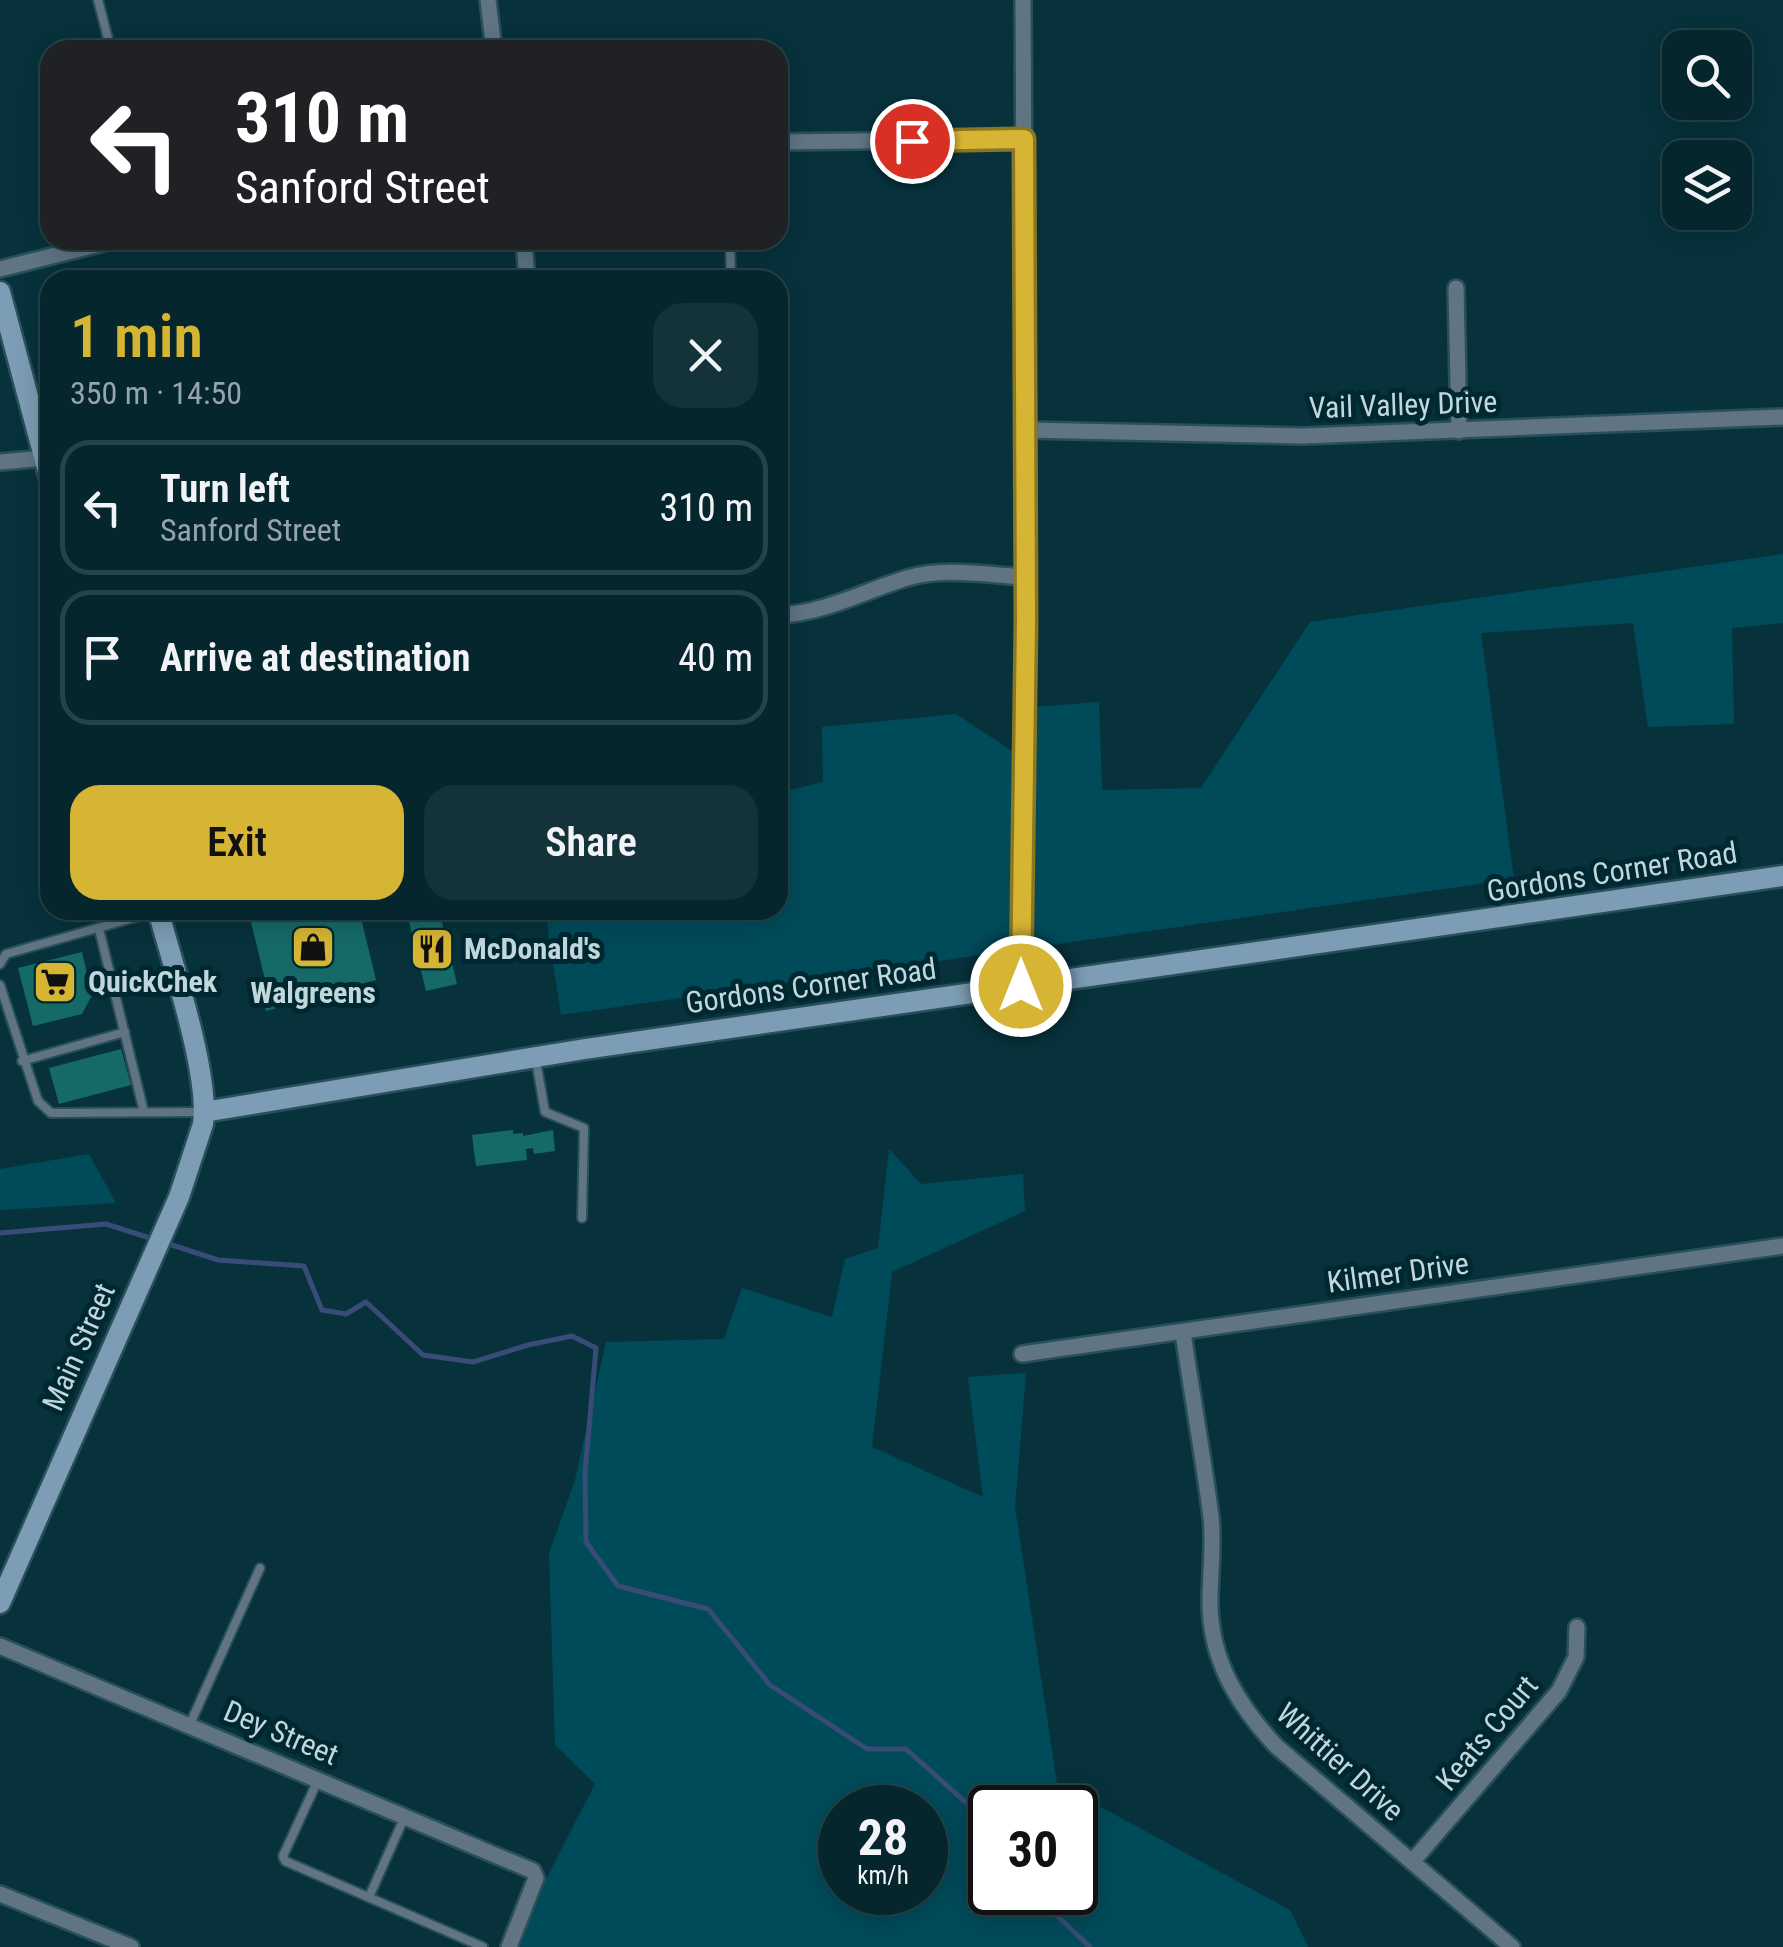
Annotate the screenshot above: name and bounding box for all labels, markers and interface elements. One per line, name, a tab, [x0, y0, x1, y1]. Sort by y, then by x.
map controls	[1662, 30, 1752, 230]
button: search	[1662, 30, 1752, 120]
text: 310 m	[235, 77, 409, 159]
icon: left	[70, 80, 200, 210]
pin	[870, 99, 955, 184]
icon: arrive	[885, 114, 940, 169]
button: layers	[1662, 140, 1752, 230]
text: Sanford Street	[235, 161, 490, 214]
text: 1 min	[70, 301, 203, 372]
button: close	[653, 303, 758, 408]
text: 350 m · 14:50	[70, 374, 242, 412]
street label: Vail Valley Drive	[1308, 384, 1498, 425]
text: Turn left	[160, 467, 290, 511]
icon: left	[75, 480, 130, 535]
text: 310 m	[659, 486, 753, 530]
text: Sanford Street	[160, 511, 341, 549]
icon: arrive	[75, 630, 130, 685]
text: Arrive at destination	[160, 636, 470, 680]
text: 40 m	[678, 636, 753, 680]
button: Exit	[70, 785, 404, 900]
button: Share	[424, 785, 758, 900]
street label: Gordons Corner Road	[1484, 834, 1739, 909]
shop icon: Walgreens	[290, 924, 336, 970]
restaurant icon: McDonald's	[409, 926, 455, 972]
place label: McDonald's	[464, 931, 601, 966]
position arrow	[969, 934, 1073, 1038]
street label: Gordons Corner Road	[683, 951, 939, 1020]
supermarket icon: QuickChek	[32, 959, 78, 1005]
place label: QuickChek	[88, 964, 218, 999]
place label: Walgreens	[250, 975, 376, 1010]
street label: Kilmer Drive	[1325, 1245, 1471, 1300]
street label: Main Street	[35, 1278, 122, 1416]
street label: Keats Court	[1428, 1668, 1545, 1797]
street label: Dey Street	[219, 1693, 344, 1772]
street label: Whittier Drive	[1270, 1695, 1411, 1828]
speed limit sign: 30	[968, 1785, 1098, 1915]
text: 28	[858, 1809, 908, 1867]
text: km/h	[857, 1861, 909, 1890]

